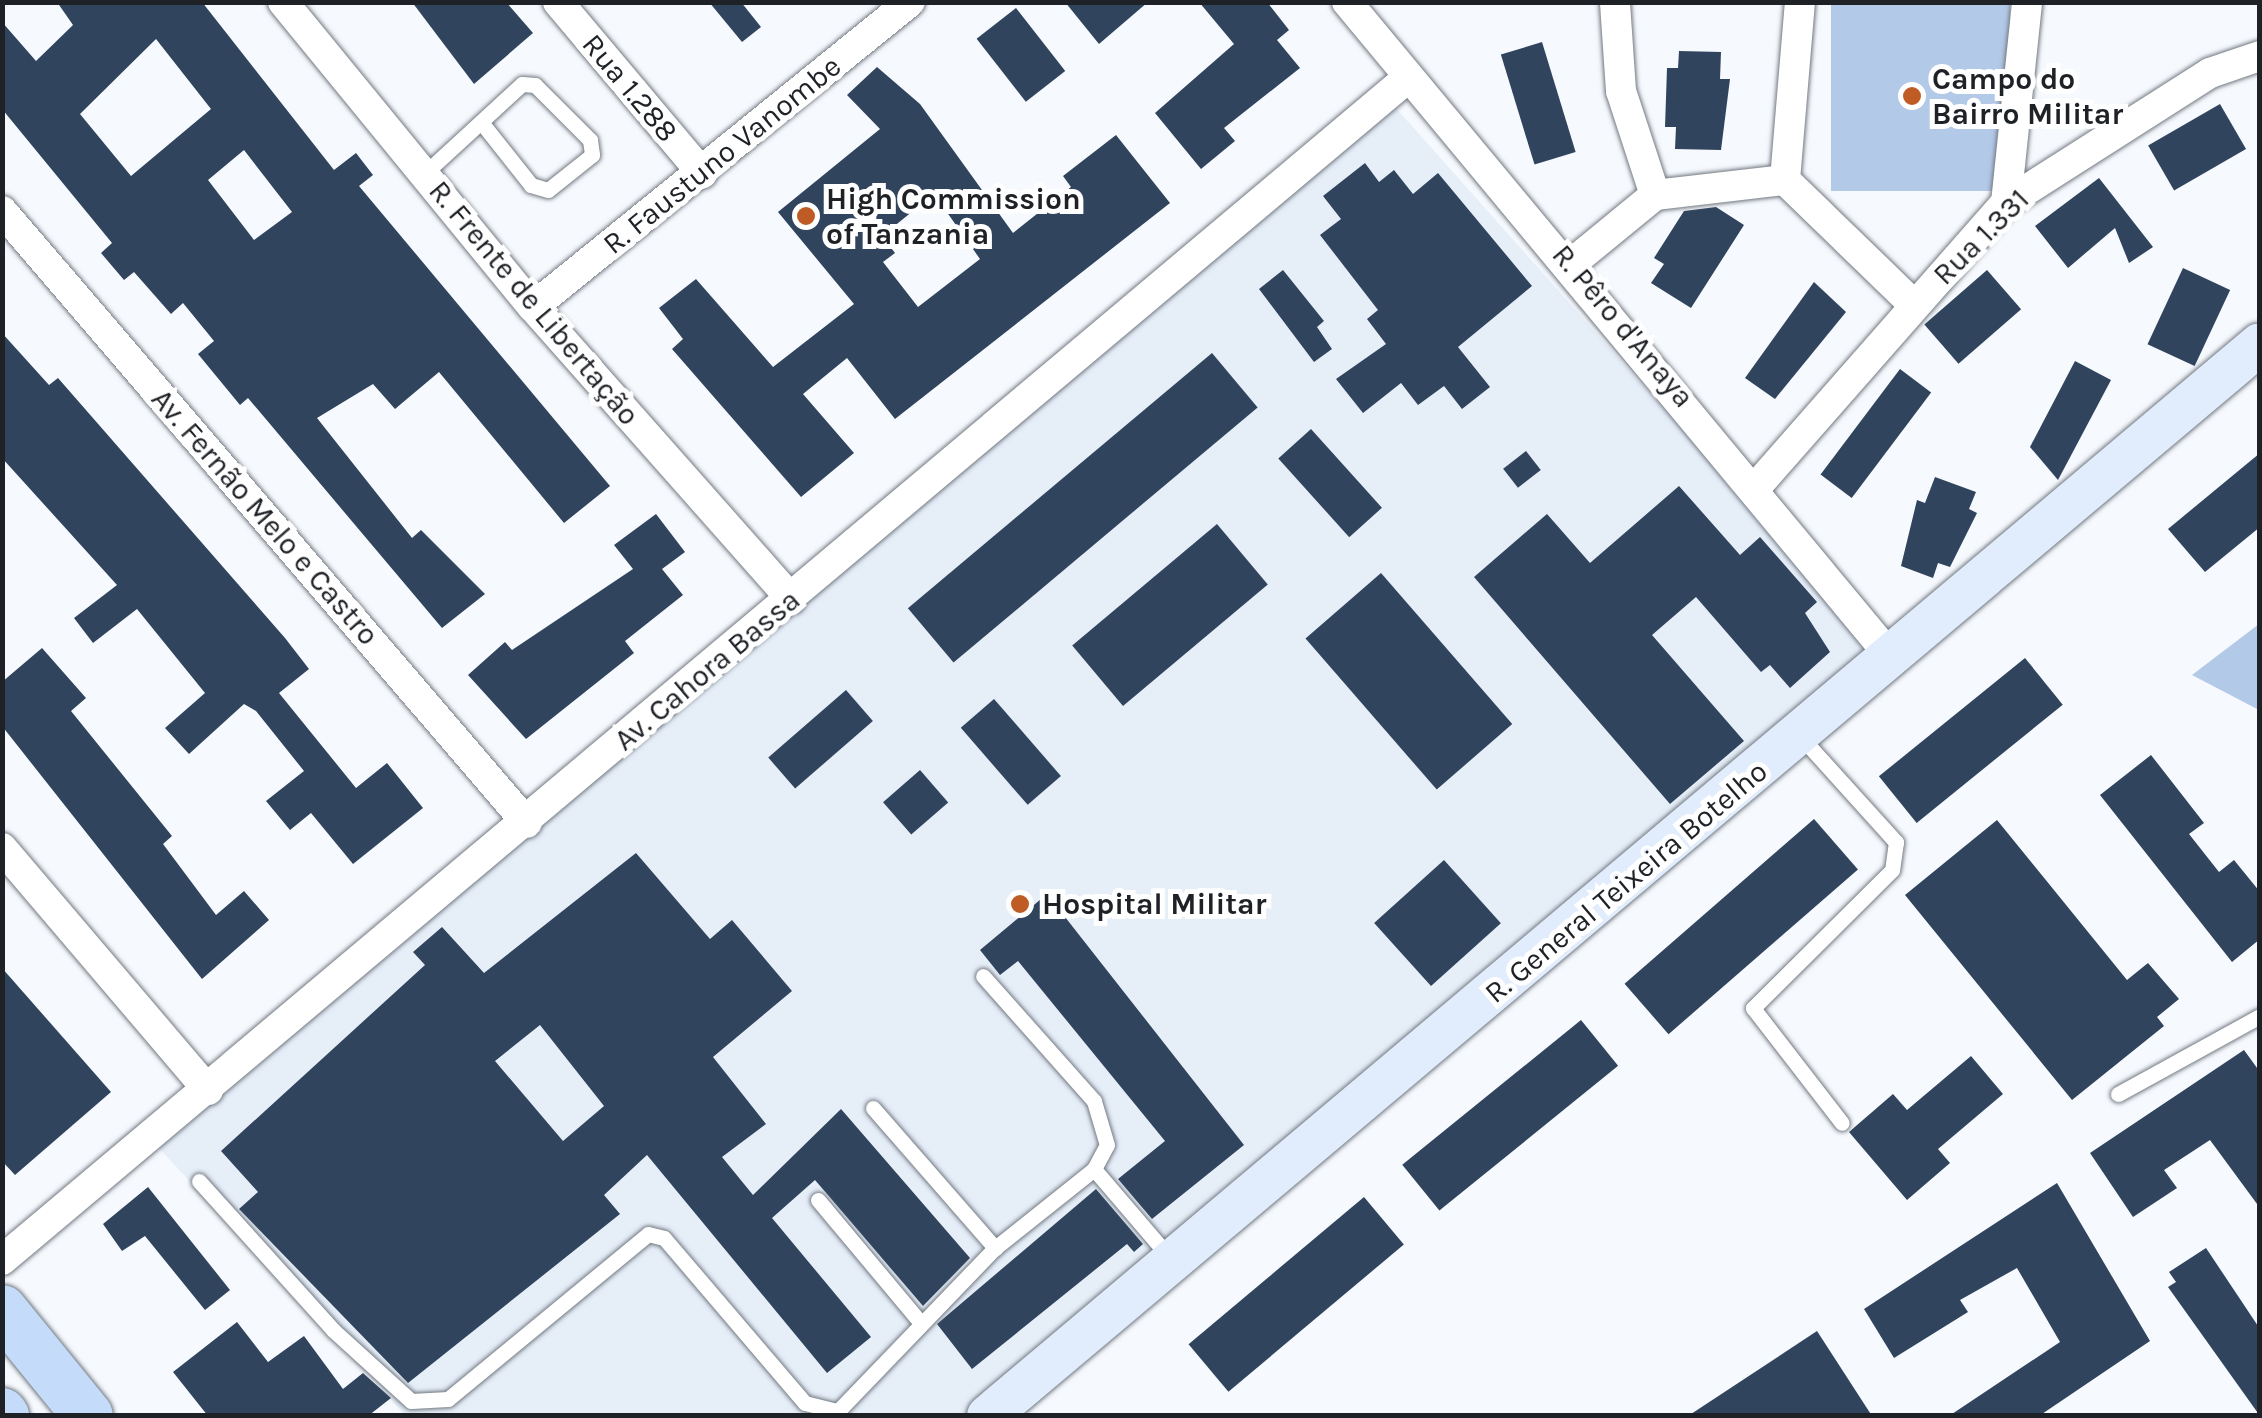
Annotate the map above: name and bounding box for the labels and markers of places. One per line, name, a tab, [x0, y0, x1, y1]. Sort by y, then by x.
place label: Campo do Bairro Militar	[1932, 61, 2123, 132]
marker: Campo do Bairro Militar	[1901, 85, 1923, 107]
place label: High Commission of Tanzania	[826, 181, 1081, 252]
marker: High Commission of Tanzania	[795, 205, 817, 227]
place label: Hospital Militar	[1042, 886, 1266, 922]
marker: Hospital Militar	[1007, 891, 1033, 917]

